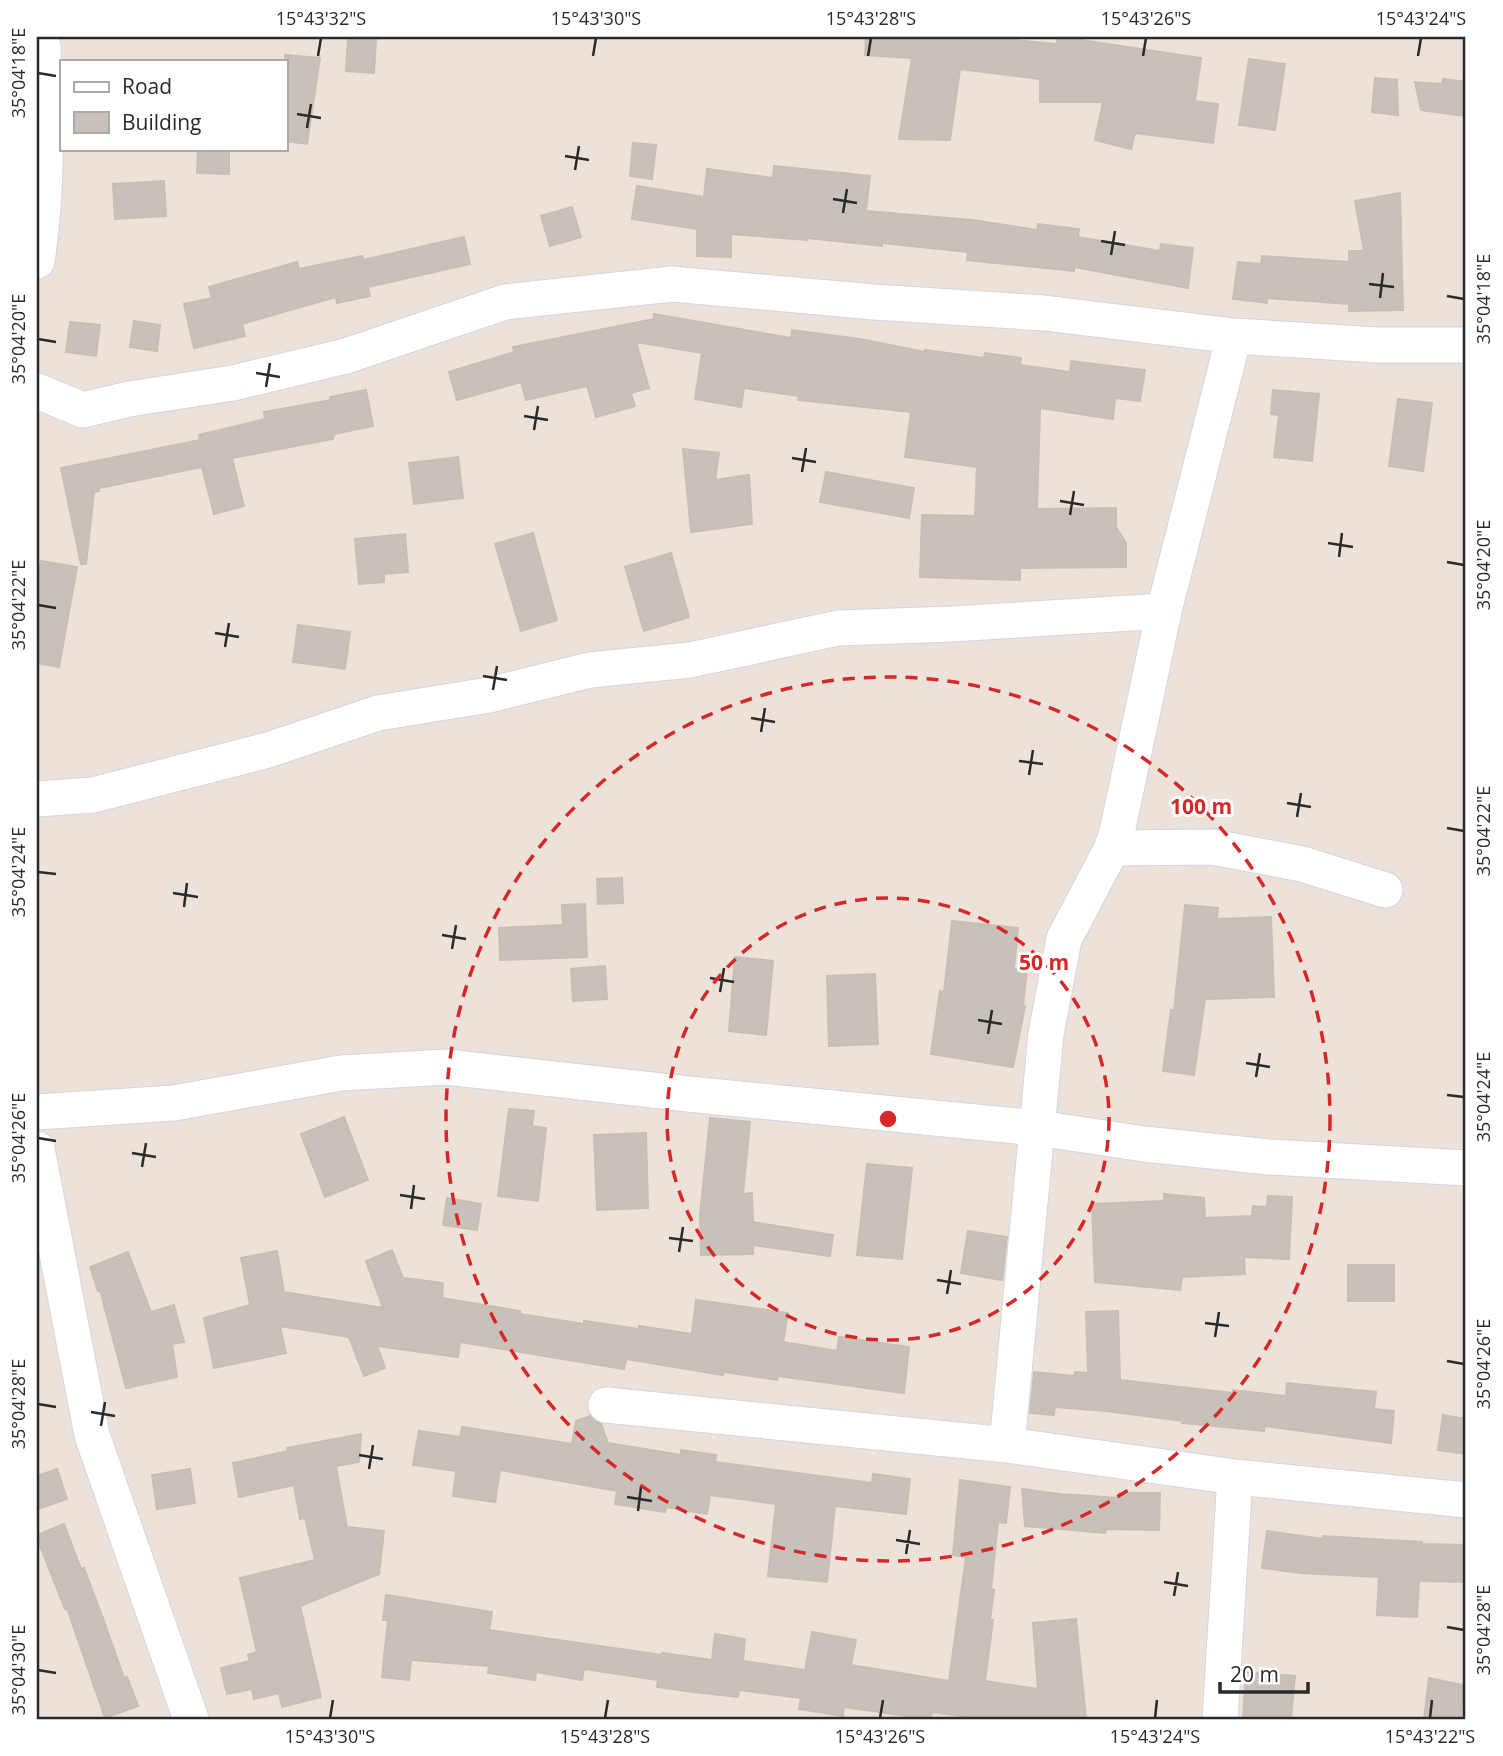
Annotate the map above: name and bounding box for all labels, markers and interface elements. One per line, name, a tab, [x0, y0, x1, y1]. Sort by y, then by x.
text: 15°43'32"S	[276, 6, 366, 30]
text: 15°43'30"S	[551, 6, 641, 30]
text: 15°43'28"S	[826, 6, 916, 30]
text: 15°43'26"S	[1101, 6, 1191, 30]
text: 15°43'24"S	[1376, 6, 1466, 30]
text: 35°04'18"E	[6, 28, 30, 118]
legend	[60, 60, 287, 150]
text: Road	[122, 72, 172, 100]
text: Building	[122, 108, 201, 136]
text: 35°04'18"E	[1471, 254, 1495, 344]
text: 35°04'20"E	[6, 294, 30, 384]
text: 35°04'20"E	[1471, 520, 1495, 610]
text: 35°04'22"E	[6, 560, 30, 650]
text: 35°04'22"E	[1471, 786, 1495, 876]
text: 100 m	[1170, 792, 1232, 820]
text: 35°04'24"E	[6, 827, 30, 917]
text: 50 m	[1019, 948, 1069, 976]
text: 35°04'24"E	[1471, 1052, 1495, 1142]
text: 35°04'26"E	[6, 1093, 30, 1183]
centre of rings	[876, 1107, 900, 1131]
text: 35°04'26"E	[1471, 1319, 1495, 1409]
text: 35°04'28"E	[6, 1359, 30, 1449]
text: 35°04'28"E	[1471, 1585, 1495, 1675]
text: 35°04'30"E	[6, 1625, 30, 1715]
scale bar	[1220, 1651, 1307, 1695]
text: 20 m	[1230, 1660, 1279, 1688]
text: 15°43'30"S	[285, 1724, 375, 1748]
text: 15°43'28"S	[560, 1724, 650, 1748]
text: 15°43'26"S	[835, 1724, 925, 1748]
text: 15°43'24"S	[1110, 1724, 1200, 1748]
text: 15°43'22"S	[1385, 1724, 1475, 1748]

